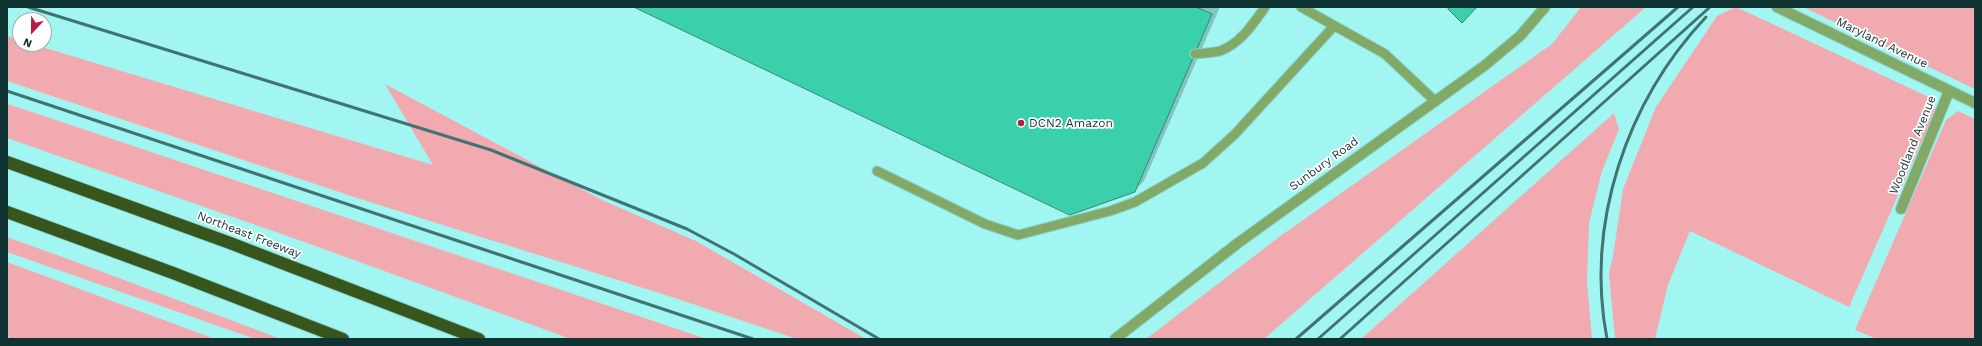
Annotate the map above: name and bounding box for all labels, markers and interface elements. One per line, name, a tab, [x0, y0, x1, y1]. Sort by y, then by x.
north arrow	[12, 12, 52, 52]
street label: Maryland Avenue	[1834, 15, 1930, 71]
text: N	[21, 35, 34, 50]
street label: Woodland Avenue	[1887, 94, 1939, 196]
place label: DCN2 Amazon	[1029, 116, 1113, 130]
marker: DCN2 Amazon	[1016, 118, 1026, 128]
street label: Sunbury Road	[1287, 134, 1361, 194]
street label: Northeast Freeway	[195, 209, 303, 261]

